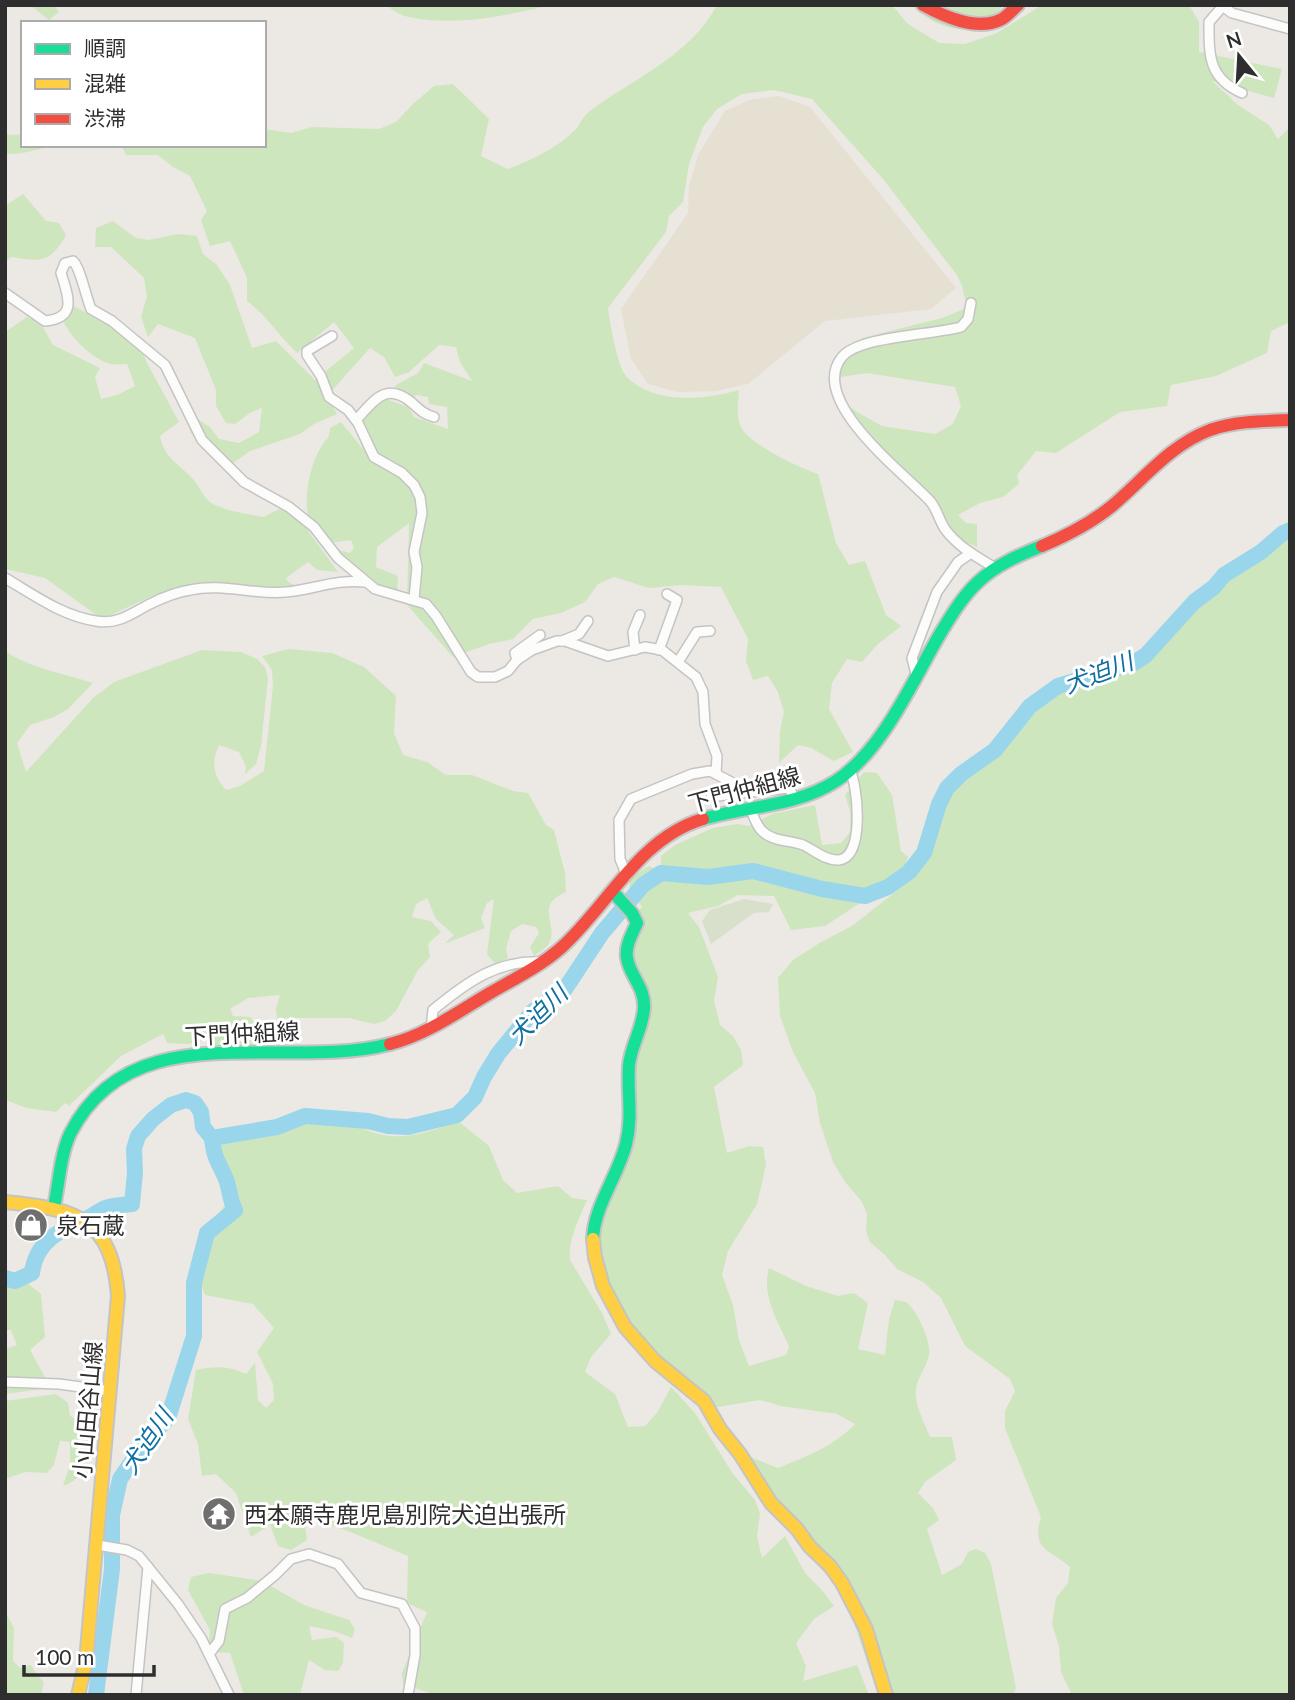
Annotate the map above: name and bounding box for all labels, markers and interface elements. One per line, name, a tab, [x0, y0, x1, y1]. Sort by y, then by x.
legend	[21, 21, 266, 147]
north arrow	[1204, 21, 1274, 91]
text: N	[1223, 26, 1244, 53]
text: 順調	[84, 35, 126, 60]
text: 混雑	[84, 70, 126, 95]
text: 渋滞	[84, 105, 126, 130]
water label: 犬迫川	[1059, 644, 1140, 698]
street label: 下門仲組線	[685, 761, 803, 817]
water label: 犬迫川	[501, 976, 575, 1050]
street label: 下門仲組線	[184, 1016, 300, 1050]
shop icon: 泉石蔵	[12, 1206, 50, 1244]
place label: 泉石蔵	[56, 1211, 125, 1239]
street label: 小山田谷山線	[67, 1340, 107, 1480]
water label: 犬迫川	[114, 1401, 180, 1479]
temple icon: 西本願寺鹿児島別院犬迫出張所	[200, 1495, 238, 1533]
place label: 西本願寺鹿児島別院犬迫出張所	[244, 1500, 566, 1528]
scale bar	[24, 1634, 154, 1678]
text: 100 m	[35, 1644, 94, 1669]

